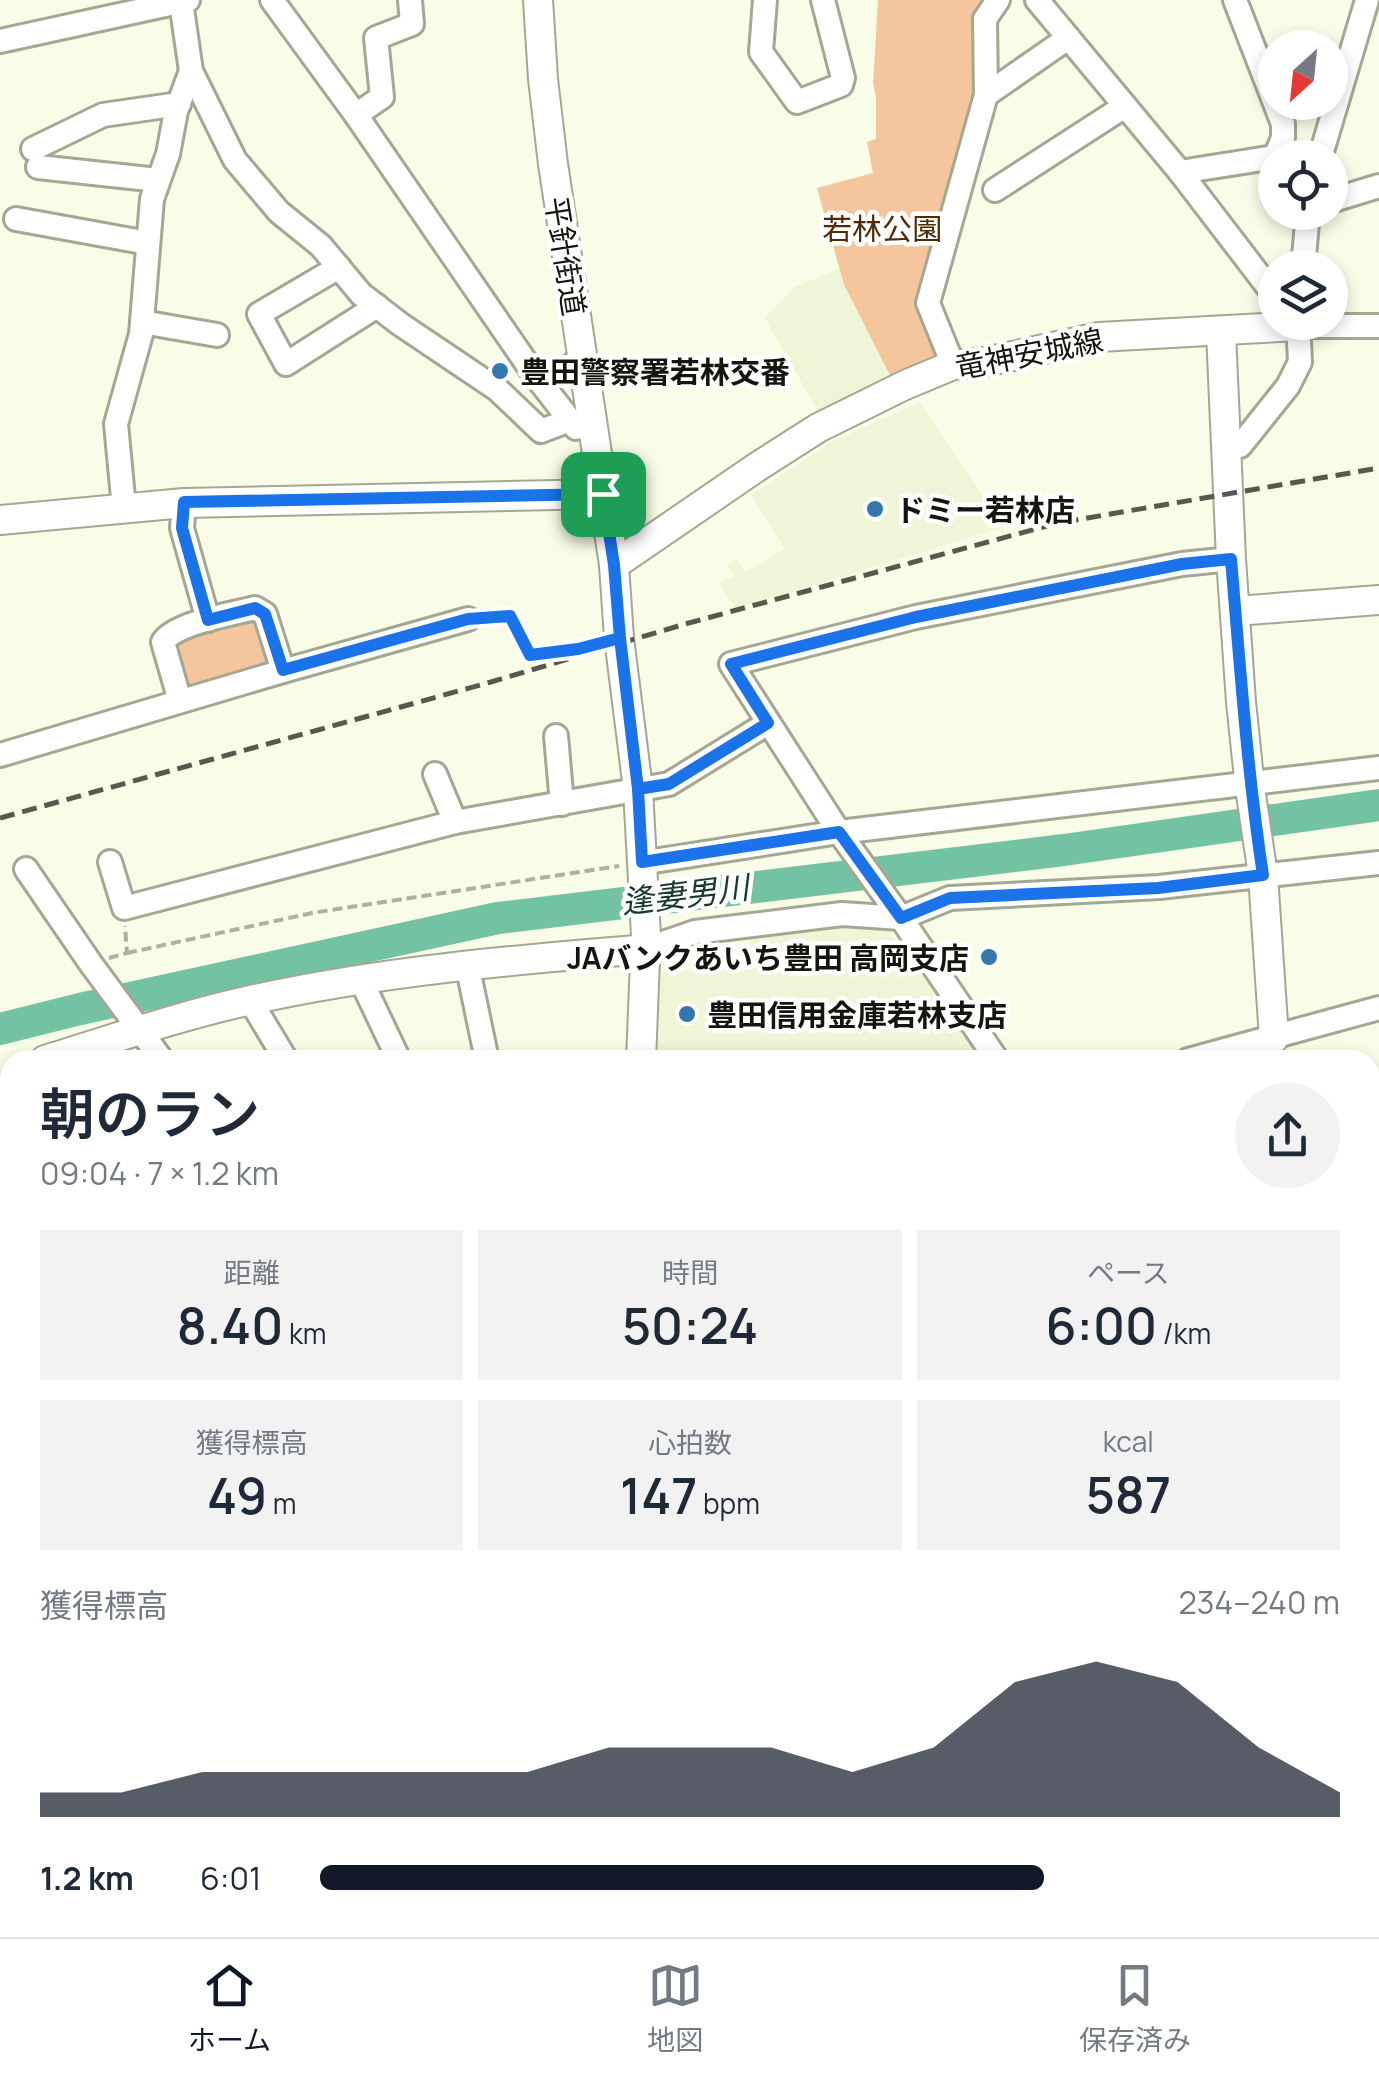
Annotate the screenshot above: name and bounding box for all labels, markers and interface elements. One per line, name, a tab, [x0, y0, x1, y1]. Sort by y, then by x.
north arrow	[1258, 30, 1348, 120]
map controls	[1258, 30, 1348, 340]
button: locate	[1258, 140, 1348, 230]
street label: 平針街道	[536, 194, 596, 318]
park label: 若林公園	[822, 208, 942, 249]
button: layers	[1258, 250, 1348, 340]
street label: 竜神安城線	[951, 319, 1107, 387]
place label: 豊田警察署若林交番	[520, 351, 790, 392]
marker: 豊田警察署若林交番	[489, 360, 511, 382]
pin	[561, 452, 646, 537]
icon: arrive	[576, 467, 631, 522]
place label: ドミー若林店	[895, 489, 1075, 530]
marker: ドミー若林店	[864, 498, 886, 520]
water label: 逢妻男川	[619, 864, 754, 924]
place label: JAバンクあいち豊田 高岡支店	[567, 937, 969, 978]
marker: JAバンクあいち豊田 高岡支店	[978, 946, 1000, 968]
place label: 豊田信用金庫若林支店	[707, 994, 1007, 1035]
marker: 豊田信用金庫若林支店	[676, 1003, 698, 1025]
text: 朝のラン	[40, 1075, 260, 1151]
button: share	[1235, 1083, 1340, 1188]
text: 09:04 · 7 × 1.2 km	[40, 1151, 279, 1195]
text: 距離	[224, 1253, 280, 1291]
text: 時間	[662, 1253, 718, 1291]
text: ペース	[1087, 1253, 1170, 1291]
text: 8.40	[177, 1291, 283, 1359]
text: 50:24	[622, 1291, 758, 1359]
text: 6:00	[1045, 1291, 1157, 1359]
text: km	[283, 1314, 327, 1352]
text: /km	[1157, 1314, 1211, 1352]
text: kcal	[1103, 1422, 1154, 1460]
text: 獲得標高	[196, 1423, 308, 1461]
text: 心拍数	[648, 1423, 732, 1461]
text: 587	[1086, 1460, 1171, 1528]
text: 49	[207, 1461, 267, 1529]
text: 147	[620, 1461, 697, 1529]
text: m	[267, 1484, 296, 1522]
text: bpm	[697, 1484, 760, 1522]
text: 234–240 m	[1178, 1580, 1340, 1624]
text: 獲得標高	[40, 1583, 168, 1627]
text: 1.2 km	[40, 1856, 134, 1900]
text: 6:01	[200, 1856, 261, 1900]
tab: ホーム	[188, 1958, 271, 2058]
tab: 地図	[647, 1958, 703, 2058]
tab: 保存済み	[1079, 1958, 1191, 2058]

